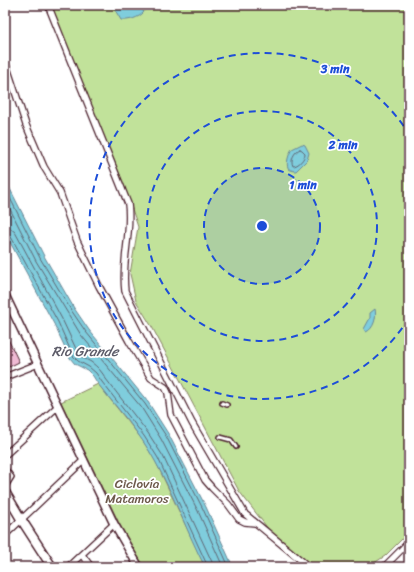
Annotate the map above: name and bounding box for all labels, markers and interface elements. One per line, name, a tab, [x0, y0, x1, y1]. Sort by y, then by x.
text: 3 min	[320, 58, 350, 80]
text: 2 min	[327, 134, 358, 156]
text: 1 min	[289, 174, 317, 196]
centre of rings	[255, 219, 269, 233]
water label: Rio Grande	[52, 339, 120, 364]
park label: Ciclovía Matamoros	[105, 472, 170, 510]

